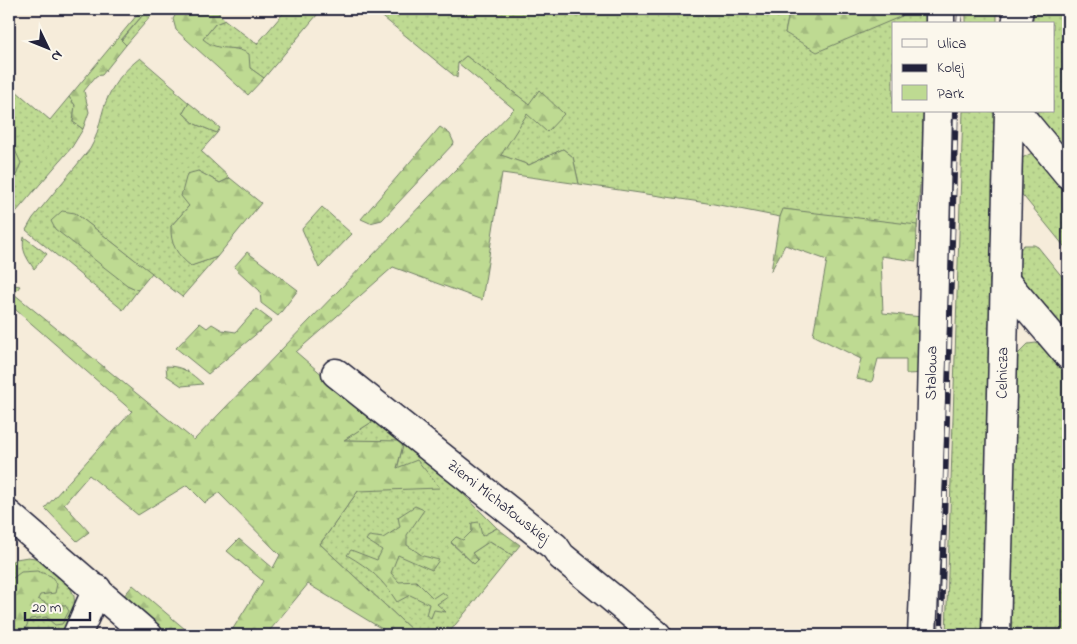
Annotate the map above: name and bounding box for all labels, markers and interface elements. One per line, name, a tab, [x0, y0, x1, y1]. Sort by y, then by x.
north arrow	[22, 22, 72, 72]
legend	[892, 22, 1054, 112]
text: Ulica	[937, 33, 966, 55]
text: N	[46, 45, 67, 66]
text: Kolej	[937, 57, 965, 79]
text: Park	[937, 83, 965, 105]
street label: Stalowa	[920, 346, 944, 400]
street label: Celnicza	[991, 347, 1015, 399]
street label: Ziemi Michałowskiej	[441, 454, 555, 550]
scale bar	[25, 589, 90, 621]
text: 20 m	[32, 597, 62, 619]

